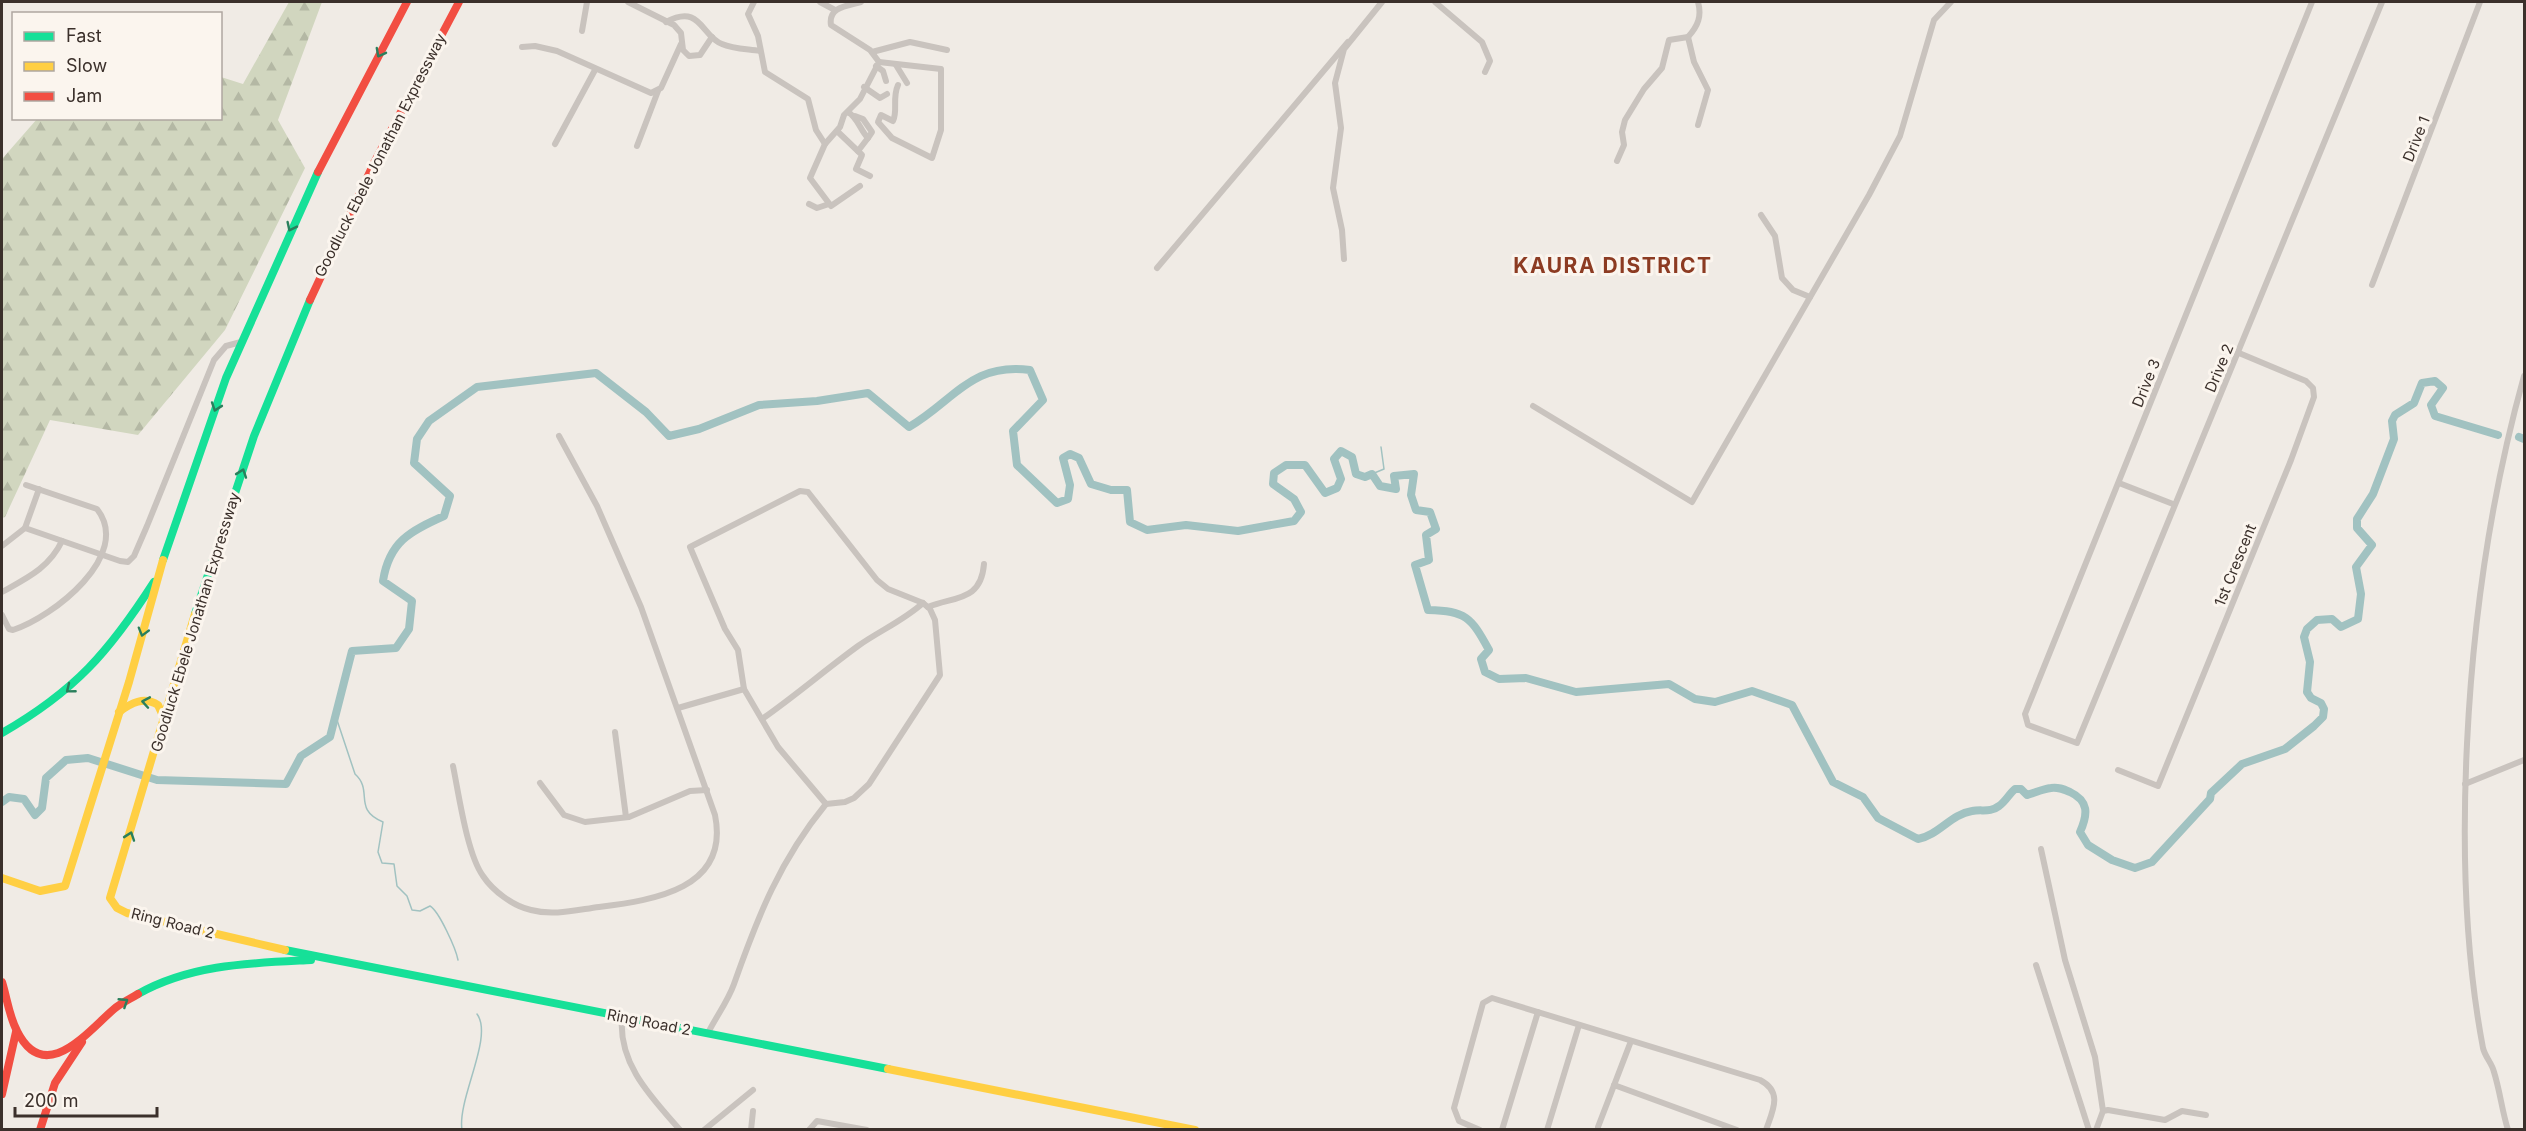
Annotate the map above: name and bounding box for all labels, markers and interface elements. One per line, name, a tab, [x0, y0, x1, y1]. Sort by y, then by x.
legend	[12, 12, 222, 120]
text: Fast	[66, 25, 102, 46]
street label: Goodluck Ebele Jonathan Expressway	[310, 30, 450, 280]
one-way arrow	[375, 47, 387, 58]
text: Slow	[66, 55, 107, 76]
text: Jam	[66, 85, 102, 106]
street label: Drive 1	[2398, 113, 2434, 165]
one-way arrow	[287, 220, 299, 231]
district label: KAURA DISTRICT	[1513, 253, 1713, 278]
street label: Drive 2	[2200, 341, 2238, 395]
street label: Drive 3	[2128, 356, 2164, 410]
one-way arrow	[211, 401, 224, 412]
one-way arrow	[234, 468, 247, 479]
street label: Goodluck Ebele Jonathan Expressway	[146, 489, 244, 754]
street label: 1st Crescent	[2210, 521, 2260, 609]
one-way arrow	[138, 626, 150, 637]
one-way arrow	[65, 682, 76, 693]
one-way arrow	[141, 696, 151, 709]
one-way arrow	[122, 831, 135, 842]
street label: Ring Road 2	[129, 903, 217, 943]
one-way arrow	[118, 998, 129, 1009]
street label: Ring Road 2	[605, 1005, 693, 1039]
scale bar	[15, 1080, 158, 1118]
text: 200 m	[24, 1090, 79, 1111]

